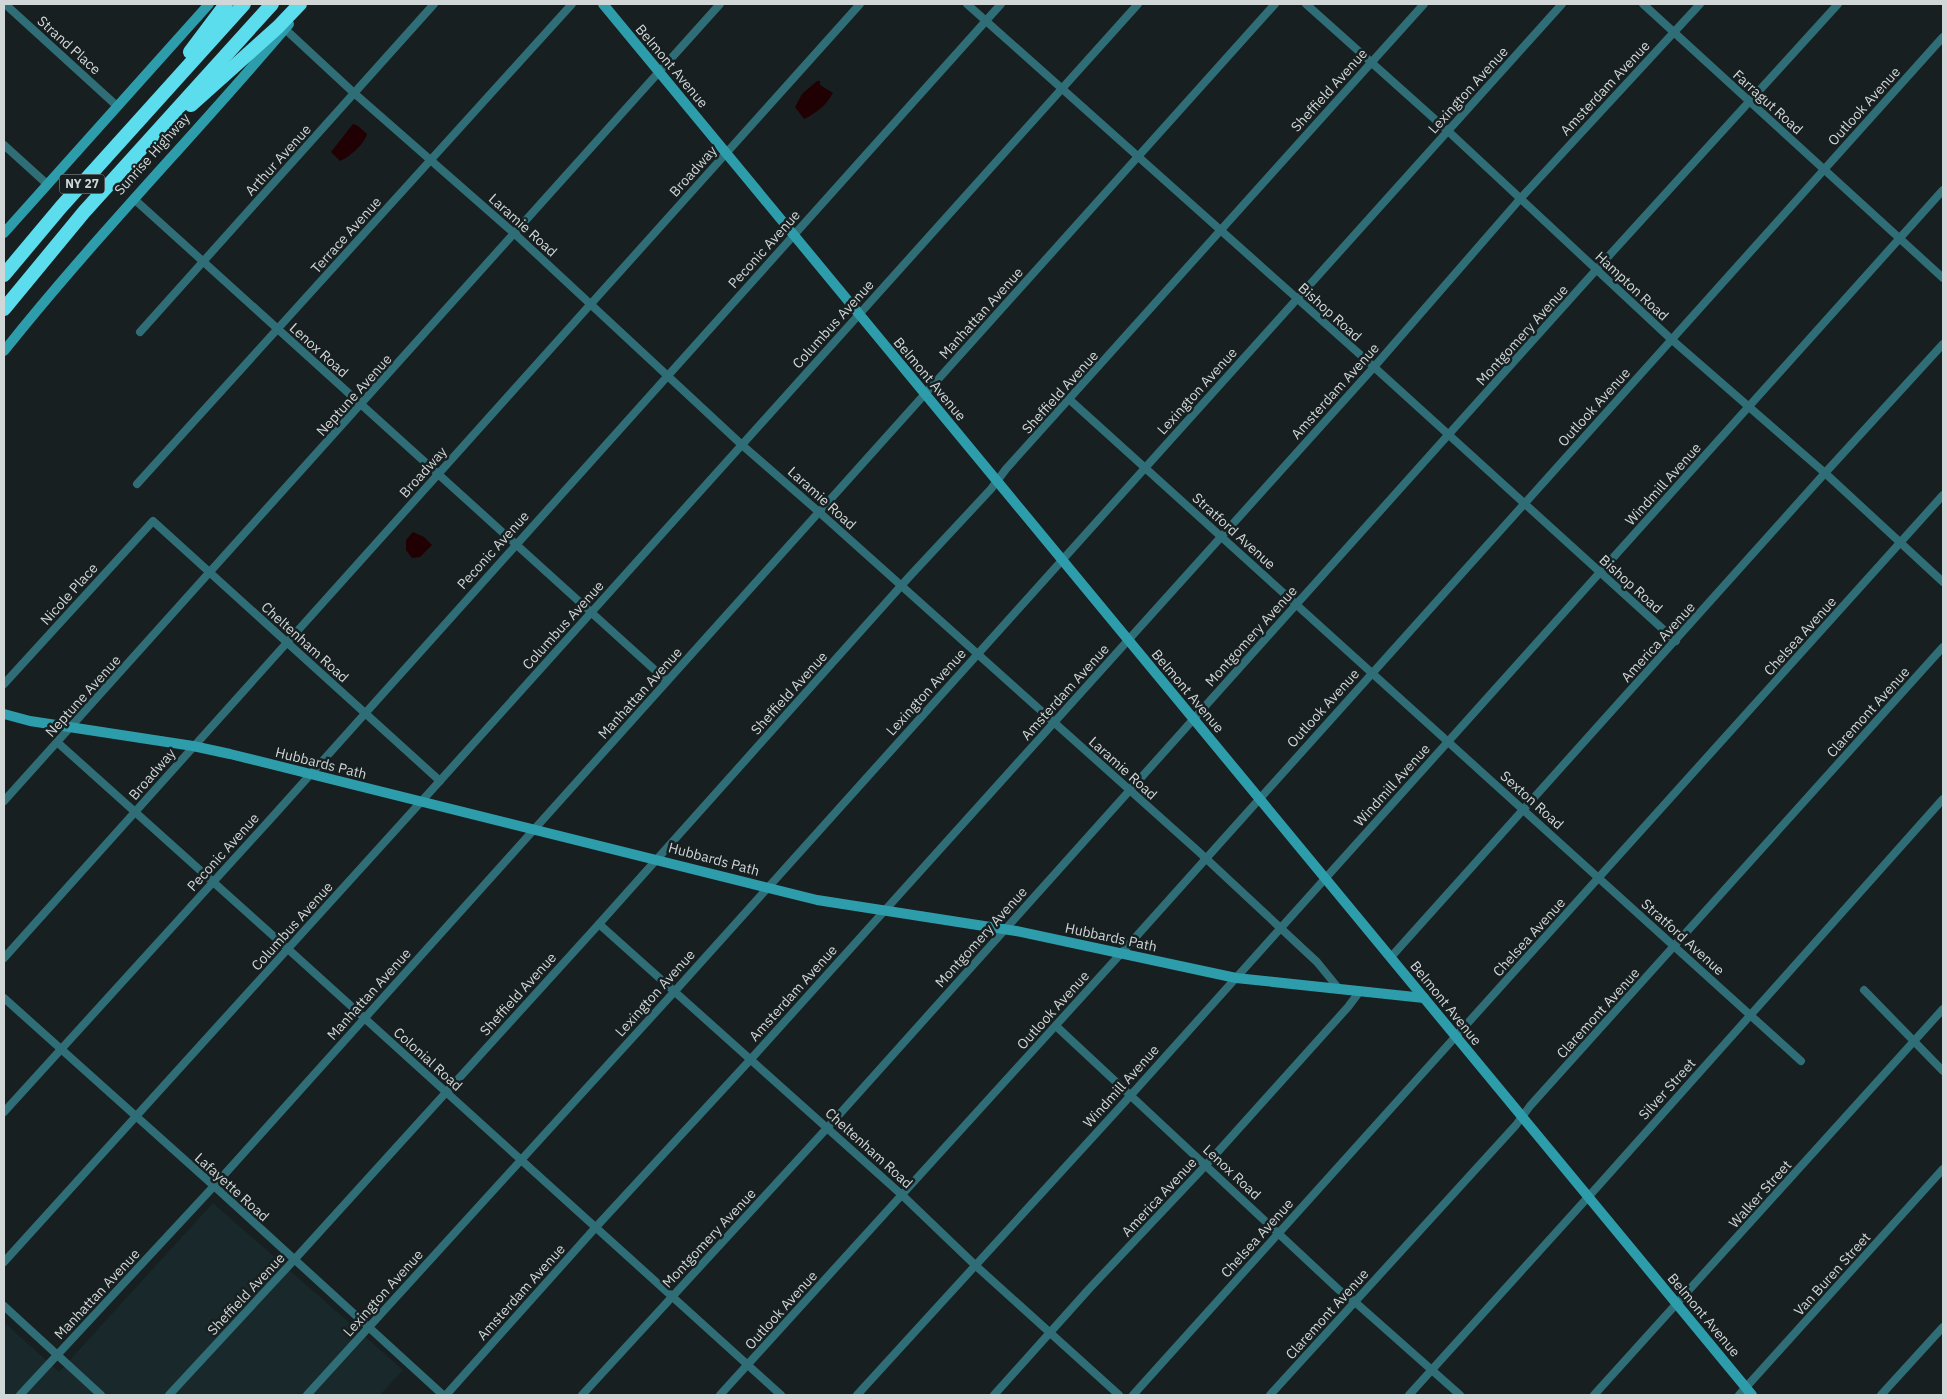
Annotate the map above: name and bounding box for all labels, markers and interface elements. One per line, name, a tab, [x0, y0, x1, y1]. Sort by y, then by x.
street label: Strand Place	[33, 12, 105, 78]
street label: Belmont Avenue	[632, 21, 712, 112]
street label: Amsterdam Avenue	[1556, 37, 1654, 139]
street label: Lexington Avenue	[1424, 42, 1512, 137]
street label: Sheffield Avenue	[1287, 44, 1371, 135]
street label: Outlook Avenue	[1824, 63, 1904, 149]
street label: Farragut Road	[1729, 66, 1807, 138]
street label: Sunrise Highway	[110, 109, 194, 199]
street label: Arthur Avenue	[241, 120, 315, 200]
street label: Broadway	[665, 142, 721, 200]
road number: NY 27	[59, 174, 104, 193]
street label: Laramie Road	[485, 190, 561, 260]
street label: Terrace Avenue	[307, 193, 385, 277]
street label: Peconic Avenue	[724, 206, 804, 292]
street label: Hampton Road	[1592, 247, 1672, 325]
street label: Manhattan Avenue	[935, 263, 1027, 363]
street label: Columbus Avenue	[788, 276, 878, 372]
street label: Bishop Road	[1295, 279, 1365, 345]
street label: Montgomery Avenue	[1472, 281, 1572, 389]
street label: Lenox Road	[286, 319, 352, 381]
street label: Belmont Avenue	[890, 334, 970, 425]
street label: Amsterdam Avenue	[1287, 339, 1383, 443]
street label: Lexington Avenue	[1153, 343, 1241, 438]
street label: Sheffield Avenue	[1018, 346, 1102, 437]
street label: Neptune Avenue	[312, 350, 396, 440]
street label: Outlook Avenue	[1554, 364, 1634, 450]
street label: Windmill Avenue	[1621, 439, 1705, 529]
street label: Broadway	[395, 443, 451, 501]
street label: Laramie Road	[784, 463, 860, 533]
street label: Stratford Avenue	[1189, 489, 1280, 573]
street label: Peconic Avenue	[453, 507, 533, 593]
street label: Bishop Road	[1596, 551, 1666, 617]
street label: Nicole Place	[36, 559, 102, 629]
street label: Columbus Avenue	[518, 577, 608, 673]
street label: Montgomery Avenue	[1201, 582, 1301, 690]
street label: Chelsea Avenue	[1760, 593, 1840, 679]
street label: Cheltenham Road	[257, 598, 353, 686]
street label: America Avenue	[1617, 598, 1699, 686]
street label: Amsterdam Avenue	[1017, 640, 1113, 744]
street label: Manhattan Avenue	[594, 643, 686, 743]
street label: Lexington Avenue	[882, 644, 970, 739]
street label: Belmont Avenue	[1148, 646, 1228, 737]
street label: Sheffield Avenue	[747, 647, 831, 738]
street label: Neptune Avenue	[41, 651, 125, 741]
street label: Claremont Avenue	[1823, 663, 1914, 761]
street label: Outlook Avenue	[1283, 665, 1363, 751]
street label: Laramie Road	[1085, 733, 1161, 803]
street label: Windmill Avenue	[1350, 740, 1434, 830]
street label: Hubbards Path	[273, 743, 369, 783]
street label: Broadway	[125, 744, 179, 804]
street label: Sexton Road	[1497, 767, 1567, 833]
street label: Peconic Avenue	[183, 809, 263, 895]
street label: Hubbards Path	[666, 838, 762, 880]
street label: Columbus Avenue	[247, 878, 337, 974]
street label: Montgomery Avenue	[931, 883, 1031, 991]
street label: Chelsea Avenue	[1489, 894, 1569, 980]
street label: Stratford Avenue	[1638, 895, 1729, 979]
street label: Hubbards Path	[1063, 918, 1159, 956]
street label: Amsterdam Avenue	[745, 941, 841, 1045]
street label: Manhattan Avenue	[323, 944, 415, 1044]
street label: Lexington Avenue	[611, 945, 699, 1040]
street label: Sheffield Avenue	[476, 948, 560, 1039]
street label: Belmont Avenue	[1406, 957, 1486, 1049]
street label: Claremont Avenue	[1553, 964, 1644, 1062]
street label: Outlook Avenue	[1013, 967, 1093, 1053]
street label: Colonial Road	[390, 1023, 466, 1095]
street label: Windmill Avenue	[1079, 1041, 1163, 1131]
street label: Silver Street	[1635, 1054, 1699, 1123]
street label: Cheltenham Road	[821, 1104, 917, 1192]
street label: Lenox Road	[1199, 1141, 1265, 1203]
street label: Lafayette Road	[191, 1149, 273, 1225]
street label: America Avenue	[1118, 1153, 1201, 1240]
street label: Walker Street	[1725, 1156, 1795, 1232]
street label: Montgomery Avenue	[658, 1184, 760, 1291]
street label: Chelsea Avenue	[1217, 1195, 1297, 1281]
street label: Van Buren Street	[1790, 1228, 1874, 1320]
street label: Amsterdam Avenue	[473, 1240, 569, 1344]
street label: Manhattan Avenue	[50, 1245, 144, 1343]
street label: Lexington Avenue	[339, 1245, 427, 1340]
street label: Sheffield Avenue	[203, 1249, 289, 1339]
street label: Claremont Avenue	[1282, 1265, 1373, 1363]
street label: Outlook Avenue	[741, 1267, 821, 1353]
street label: Belmont Avenue	[1664, 1270, 1744, 1361]

